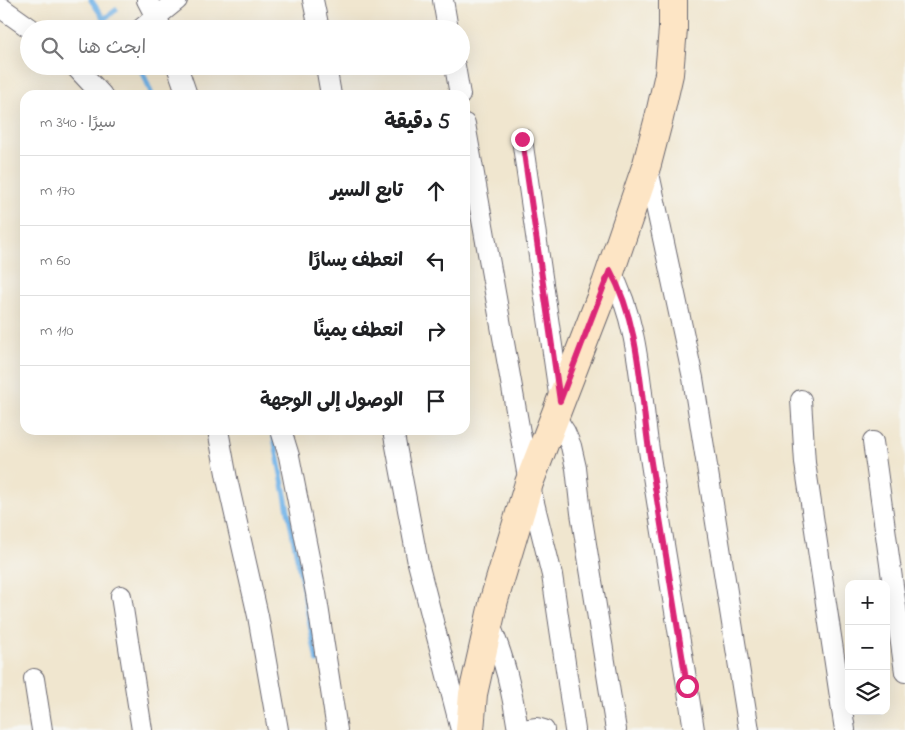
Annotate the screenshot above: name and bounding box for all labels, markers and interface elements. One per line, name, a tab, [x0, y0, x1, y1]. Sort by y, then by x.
search box	[20, 20, 470, 75]
icon: search	[38, 34, 66, 62]
text: ابحث هنا	[78, 35, 146, 62]
text: 5 دقيقة	[384, 108, 450, 138]
text: سيرًا · 340 m	[40, 111, 116, 135]
route end	[511, 128, 534, 151]
icon: ahead	[422, 177, 450, 205]
text: تابع السير	[331, 178, 403, 205]
text: 170 m	[40, 179, 75, 203]
icon: left	[422, 247, 450, 275]
text: انعطف يسارًا	[308, 248, 403, 275]
text: 60 m	[40, 249, 70, 273]
icon: right	[422, 317, 450, 345]
text: انعطف يمينًا	[313, 318, 403, 345]
text: 110 m	[40, 319, 74, 343]
icon: arrive	[422, 387, 450, 415]
text: الوصول إلى الوجهة	[260, 388, 403, 415]
map controls	[845, 580, 890, 715]
button: +	[845, 580, 890, 625]
button: −	[845, 625, 890, 670]
button: layers	[845, 670, 890, 715]
route start	[676, 675, 699, 698]

